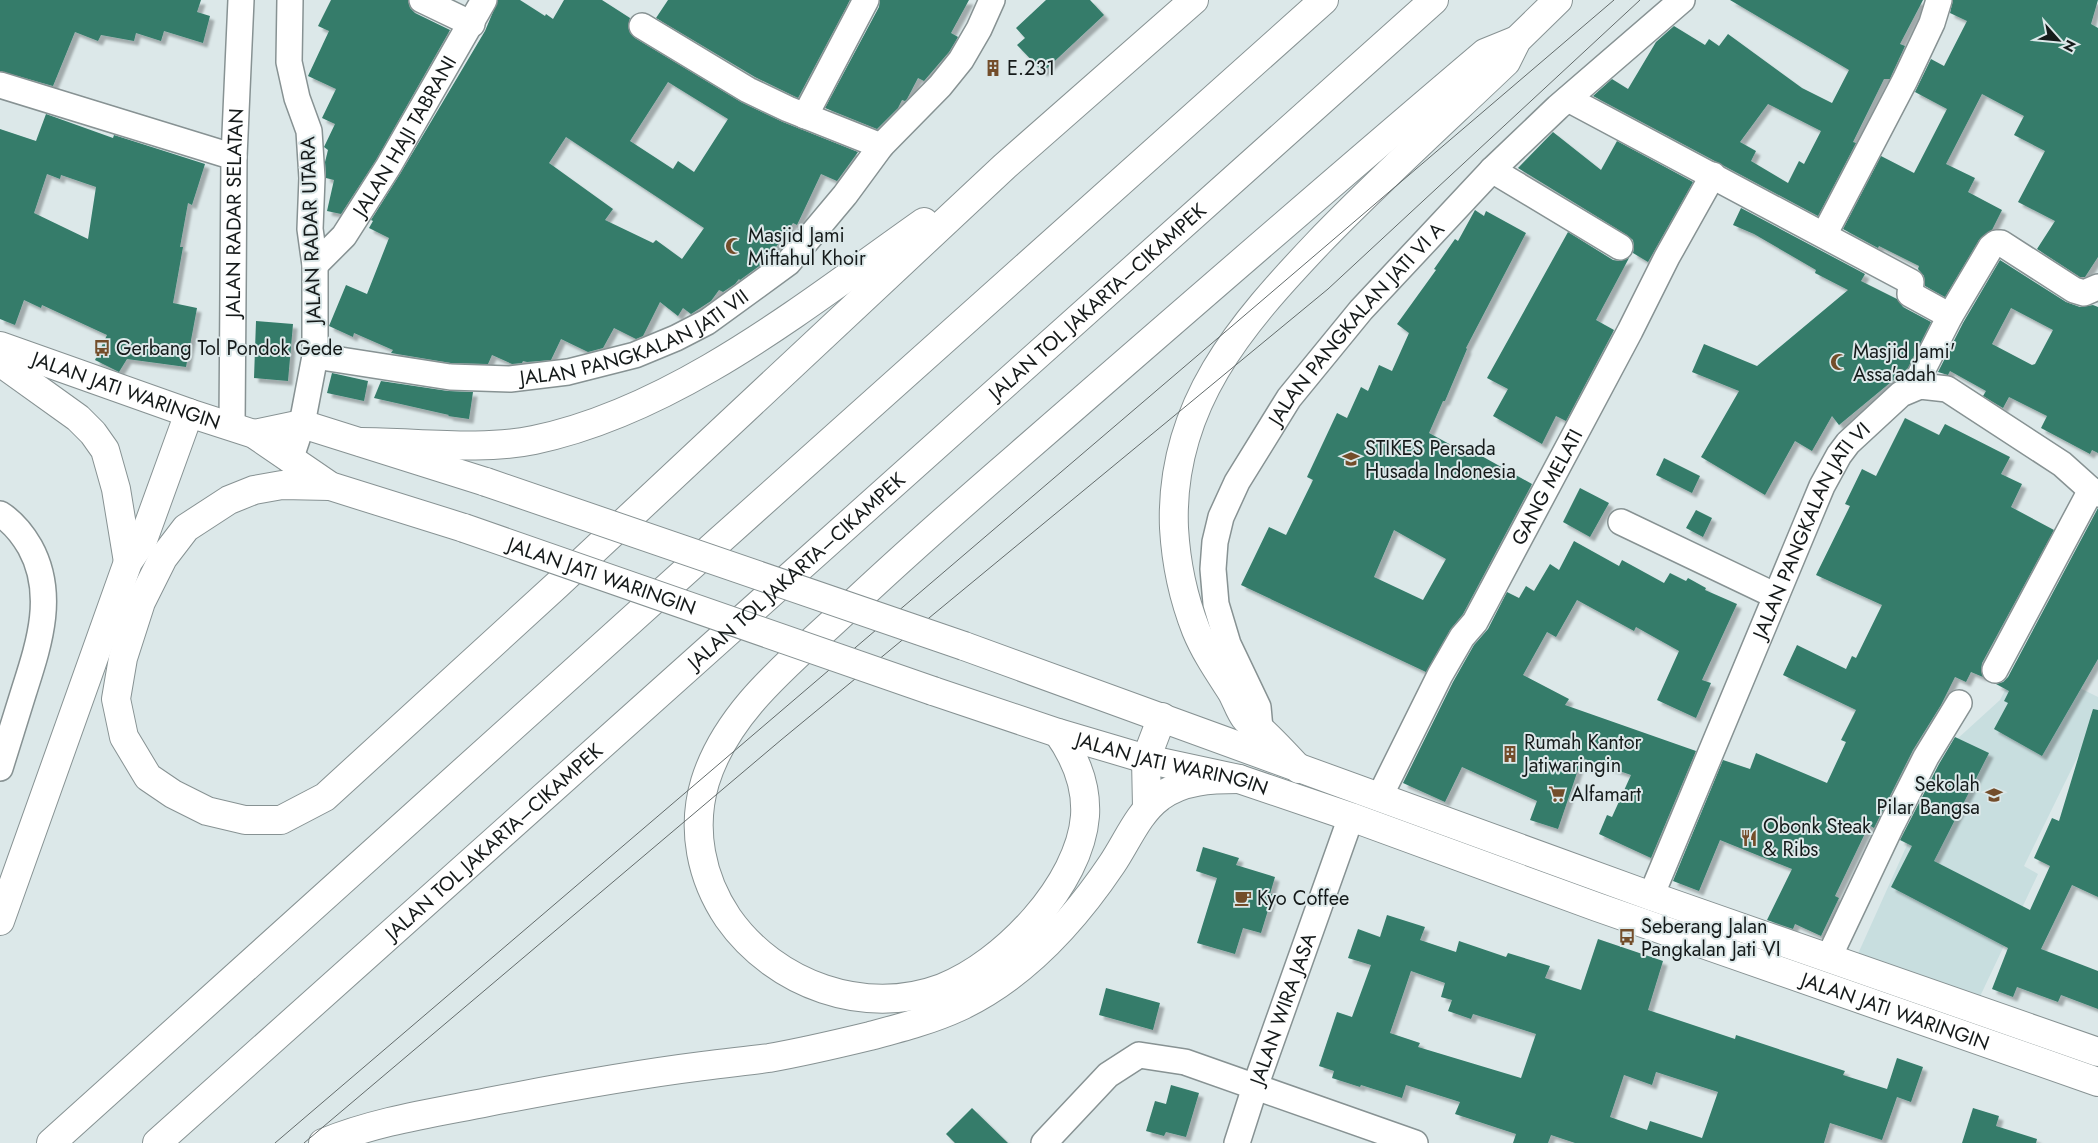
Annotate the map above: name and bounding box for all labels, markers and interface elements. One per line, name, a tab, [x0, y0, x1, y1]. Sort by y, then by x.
north arrow	[2033, 15, 2083, 65]
text: N	[2058, 36, 2081, 55]
street label: JALAN HAJI TABRANI	[344, 50, 463, 224]
place label: E.231	[1007, 54, 1055, 83]
building icon: E.231	[983, 58, 1003, 78]
street label: JALAN RADAR SELATAN	[218, 108, 251, 321]
street label: JALAN RADAR UTARA	[293, 135, 329, 327]
street label: JALAN TOL JAKARTA–CIKAMPEK	[980, 196, 1213, 409]
street label: JALAN PANGKALAN JATI VI A	[1260, 215, 1451, 433]
place label: Masjid Jami Miftahul Khoir	[748, 221, 866, 273]
mosque icon: Masjid Jami Miftahul Khoir	[724, 236, 744, 256]
street label: JALAN PANGKALAN JATI VII	[515, 282, 754, 393]
place label: Gerbang Tol Pondok Gede	[116, 334, 343, 363]
place label: Masjid Jami' Assa'adah	[1853, 337, 1955, 389]
bus stop icon: Gerbang Tol Pondok Gede	[92, 338, 112, 358]
street label: JALAN JATI WARINGIN	[25, 343, 224, 437]
mosque icon: Masjid Jami' Assa'adah	[1829, 352, 1849, 372]
street label: JALAN PANGKALAN JATI VI	[1744, 415, 1876, 646]
street label: GANG MELATI	[1504, 424, 1590, 550]
place label: STIKES Persada Husada Indonesia	[1365, 434, 1516, 486]
school or university icon: STIKES Persada Husada Indonesia	[1341, 449, 1361, 469]
street label: JALAN TOL JAKARTA–CIKAMPEK	[679, 465, 912, 678]
street label: JALAN JATI WARINGIN	[501, 529, 700, 622]
street label: JALAN JATI WARINGIN	[1070, 724, 1272, 802]
place label: Rumah Kantor Jatiwaringin	[1521, 728, 1642, 780]
street label: JALAN TOL JAKARTA–CIKAMPEK	[376, 736, 609, 949]
building icon: Rumah Kantor Jatiwaringin	[1500, 744, 1520, 764]
place label: Sekolah Pilar Bangsa	[1876, 770, 1980, 822]
place label: Alfamart	[1571, 780, 1641, 809]
supermarket icon: Alfamart	[1547, 784, 1567, 804]
school or university icon: Sekolah Pilar Bangsa	[1984, 785, 2004, 805]
place label: Obonk Steak & Ribs	[1763, 812, 1871, 864]
restaurant icon: Obonk Steak & Ribs	[1739, 828, 1759, 848]
place label: Kyo Coffee	[1257, 884, 1349, 913]
cafe icon: Kyo Coffee	[1233, 888, 1253, 908]
place label: Seberang Jalan Pangkalan Jati VI	[1641, 912, 1781, 964]
bus stop icon: Seberang Jalan Pangkalan Jati VI	[1617, 927, 1637, 947]
street label: JALAN WIRA JASA	[1241, 928, 1324, 1092]
street label: JALAN JATI WARINGIN	[1794, 964, 1993, 1058]

